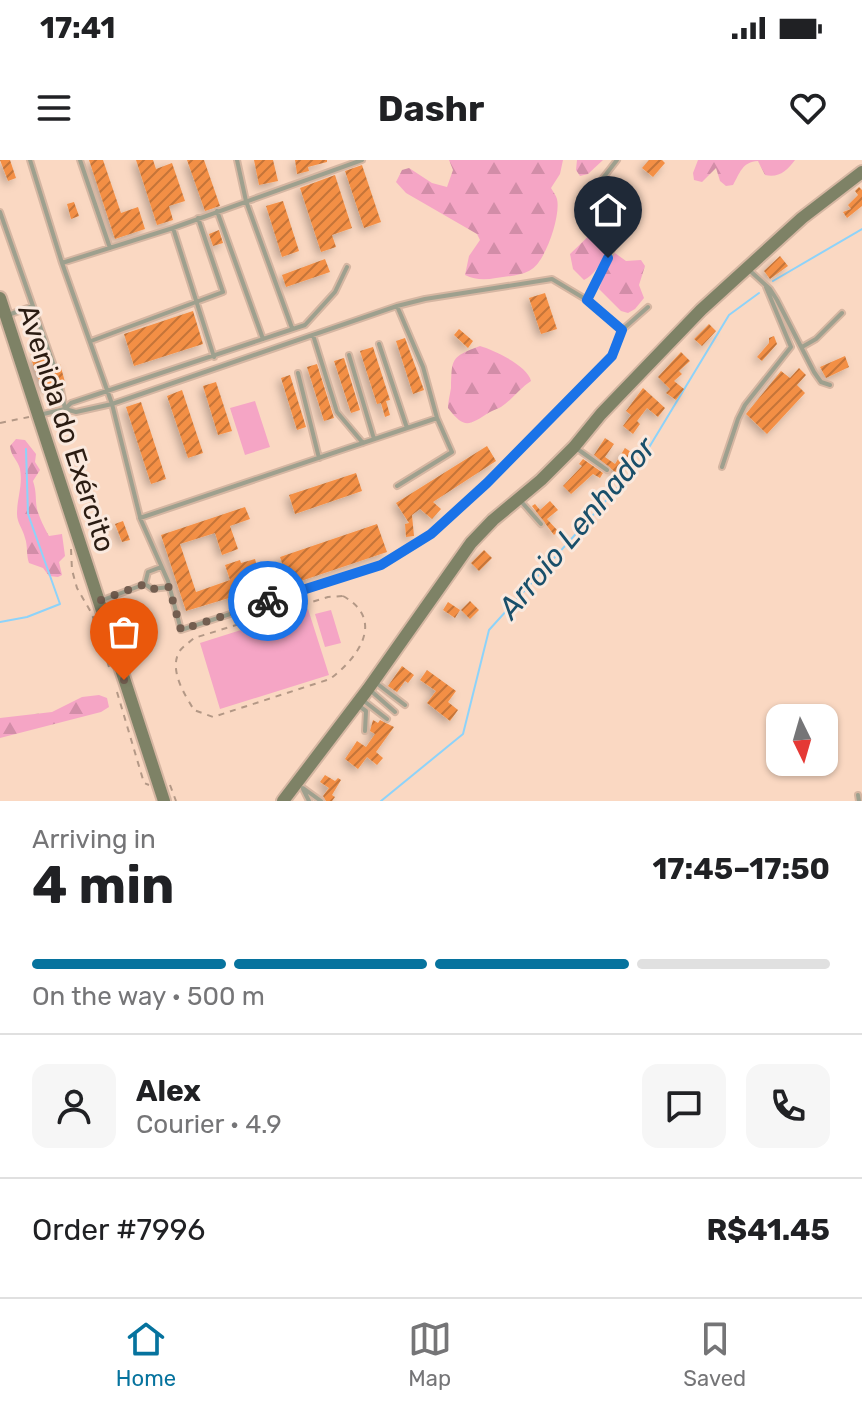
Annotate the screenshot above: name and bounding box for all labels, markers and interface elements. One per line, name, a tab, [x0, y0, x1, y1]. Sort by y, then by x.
text: 17:41	[40, 10, 116, 46]
icon: menu	[32, 86, 76, 130]
icon: heart	[786, 86, 830, 130]
text: Dashr	[378, 87, 484, 130]
pin	[574, 176, 642, 258]
icon: home	[586, 188, 630, 232]
street label: Avenida do Exército	[11, 300, 122, 556]
water label: Arroio Lenhador	[489, 429, 664, 627]
courier	[228, 561, 308, 641]
icon: bike	[246, 579, 290, 623]
pin	[90, 598, 158, 680]
icon: bag	[102, 610, 146, 654]
north arrow	[766, 704, 838, 776]
map controls	[766, 704, 838, 776]
text: Arriving in	[32, 824, 156, 855]
text: 17:45–17:50	[652, 851, 830, 887]
text: 4 min	[32, 854, 175, 916]
text: On the way · 500 m	[32, 981, 265, 1012]
button: person	[32, 1064, 116, 1148]
button: chat	[642, 1064, 726, 1148]
button: phone	[746, 1064, 830, 1148]
text: Alex	[136, 1073, 201, 1109]
text: Courier · 4.9	[136, 1109, 282, 1140]
text: Order #7996	[32, 1212, 205, 1248]
text: R$41.45	[706, 1212, 830, 1248]
tab: Home	[116, 1317, 176, 1392]
tab: Map	[408, 1317, 452, 1392]
tab: Saved	[683, 1317, 746, 1392]

